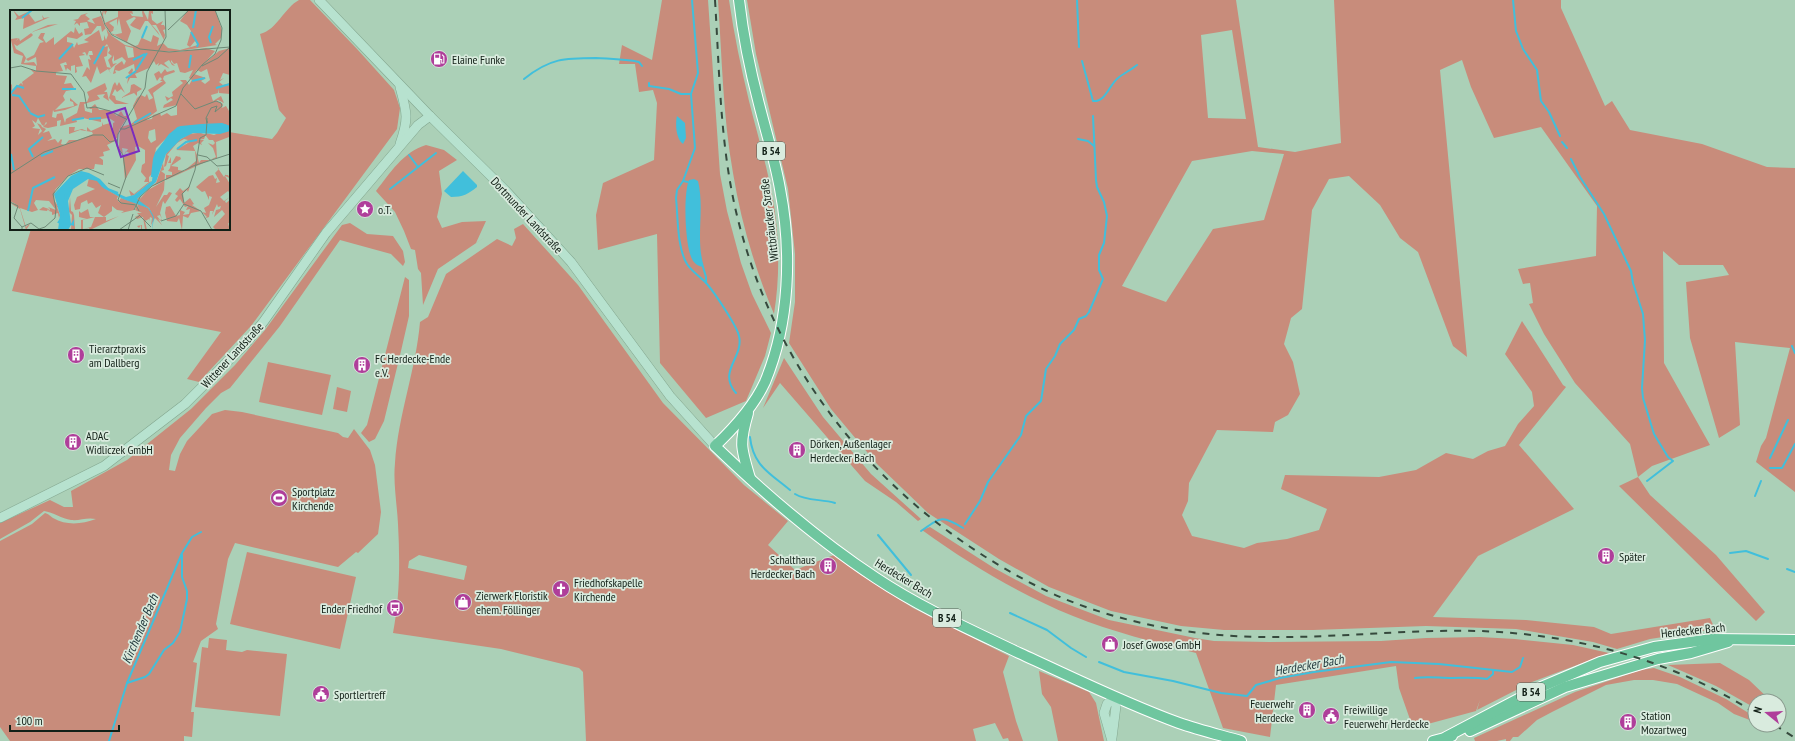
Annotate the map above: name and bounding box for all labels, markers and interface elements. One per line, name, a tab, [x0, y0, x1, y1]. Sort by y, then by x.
inset map	[10, 10, 230, 230]
fuel station icon: Elaine Funke	[429, 49, 449, 69]
place label: Elaine Funke	[452, 52, 505, 67]
road number: B 54	[757, 142, 785, 160]
street label: Dortmunder Landstraße	[488, 174, 566, 256]
street label: Wittbräucker Straße	[757, 178, 781, 262]
place icon: o.T.	[355, 199, 375, 219]
place label: o.T.	[378, 202, 392, 217]
street label: Wittener Landstraße	[198, 319, 266, 391]
place label: Tierarztpraxis am Dallberg	[89, 341, 146, 370]
building icon: Tierarztpraxis am Dallberg	[66, 345, 86, 365]
place label: FC Herdecke-Ende e.V.	[375, 351, 450, 380]
building icon: FC Herdecke-Ende e.V.	[352, 355, 372, 375]
place label: ADAC Widliczek GmbH	[86, 428, 153, 457]
building icon: ADAC Widliczek GmbH	[63, 432, 83, 452]
place label: Dörken, Außenlager Herdecker Bach	[810, 436, 892, 465]
building icon: Dörken, Außenlager Herdecker Bach	[787, 440, 807, 460]
place label: Sportplatz Kirchende	[292, 484, 335, 513]
sports icon: Sportplatz Kirchende	[269, 488, 289, 508]
building icon: Später	[1596, 546, 1616, 566]
place label: Später	[1619, 549, 1646, 564]
place label: Schalthaus Herdecker Bach	[751, 552, 815, 581]
street label: Herdecker Bach	[873, 555, 935, 601]
building icon: Schalthaus Herdecker Bach	[818, 556, 838, 576]
place label: Friedhofskapelle Kirchende	[574, 575, 643, 604]
church icon: Friedhofskapelle Kirchende	[551, 579, 571, 599]
place label: Zierwerk Floristik ehem. Föllinger	[476, 588, 548, 617]
water label: Kirchender Bach	[118, 591, 163, 666]
shop icon: Zierwerk Floristik ehem. Föllinger	[453, 592, 473, 612]
bus stop icon: Ender Friedhof	[385, 598, 405, 618]
place label: Ender Friedhof	[321, 601, 383, 616]
road number: B 54	[933, 609, 961, 627]
street label: Herdecker Bach	[1660, 619, 1726, 641]
shop icon: Josef Gwose GmbH	[1100, 634, 1120, 654]
place label: Josef Gwose GmbH	[1122, 637, 1201, 652]
water label: Herdecker Bach	[1273, 650, 1346, 679]
road number: B 54	[1517, 683, 1545, 701]
public building icon: Sportlertreff	[311, 684, 331, 704]
place label: Sportlertreff	[334, 687, 386, 702]
north arrow	[1747, 693, 1787, 733]
place label: Feuerwehr Herdecke	[1250, 696, 1295, 725]
building icon: Feuerwehr Herdecke	[1297, 700, 1317, 720]
place label: Freiwillige Feuerwehr Herdecke	[1344, 702, 1429, 731]
text: N	[1750, 705, 1765, 715]
public building icon: Freiwillige Feuerwehr Herdecke	[1321, 706, 1341, 726]
scale bar	[10, 707, 119, 733]
place label: Station Mozartweg	[1641, 708, 1687, 737]
building icon: Station Mozartweg	[1618, 712, 1638, 732]
text: 100 m	[16, 713, 43, 728]

